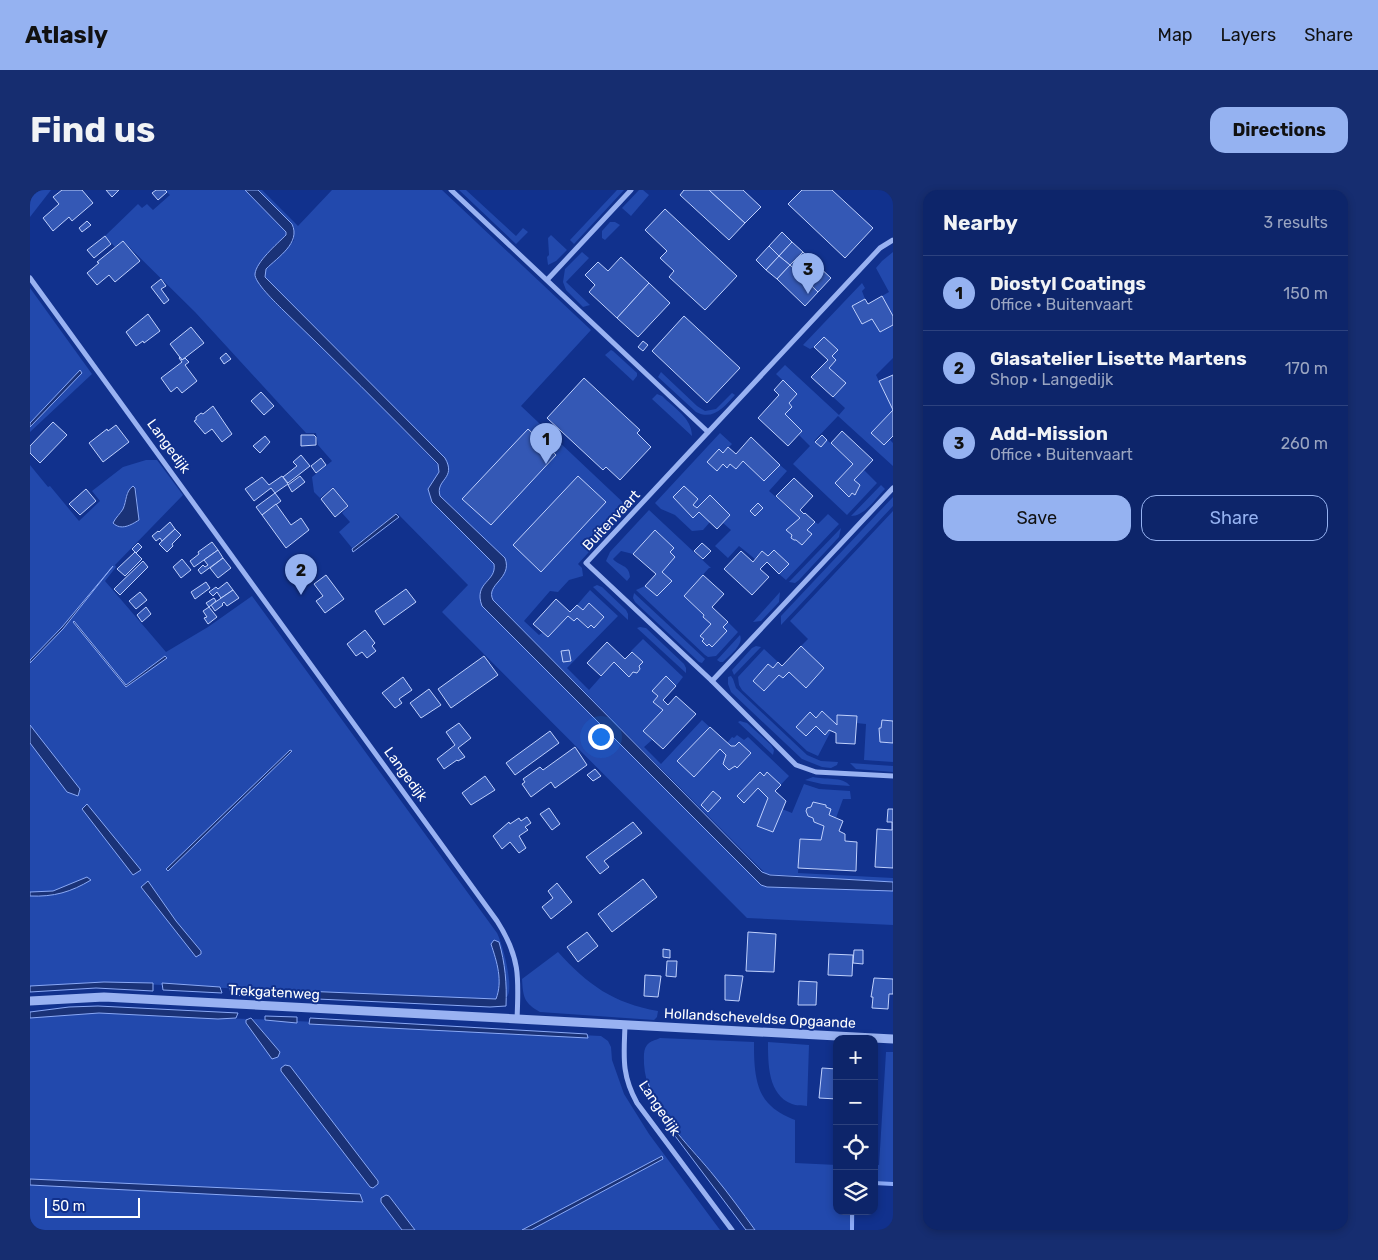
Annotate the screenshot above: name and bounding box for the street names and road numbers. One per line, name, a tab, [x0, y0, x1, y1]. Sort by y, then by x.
street label: Langedijk	[143, 416, 194, 477]
street label: Buitenvaart	[579, 486, 644, 554]
street label: Langedijk	[380, 744, 431, 805]
street label: Trekgatenweg	[228, 982, 320, 1003]
street label: Hollandscheveldse Opgaande	[664, 1005, 857, 1032]
street label: Langedijk	[635, 1077, 685, 1140]

